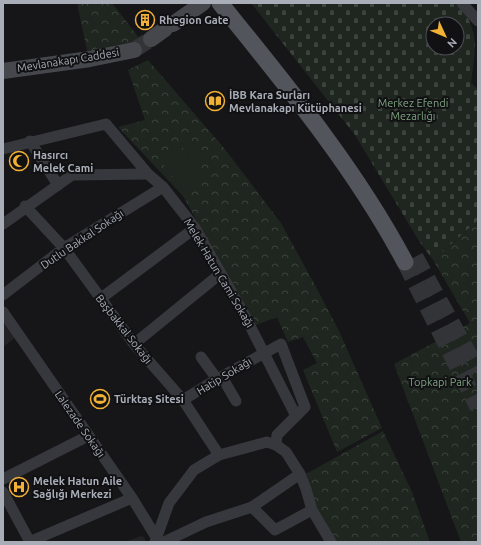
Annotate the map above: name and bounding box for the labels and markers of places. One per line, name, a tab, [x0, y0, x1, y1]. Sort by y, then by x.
building icon: Rhegion Gate	[134, 9, 156, 31]
place label: Rhegion Gate	[159, 14, 229, 26]
place label: İBB Kara Surları Mevlanakapı Kütüphanesi	[229, 89, 362, 114]
library icon: İBB Kara Surları Mevlanakapı Kütüphanesi	[204, 90, 226, 112]
place label: Hasırcı Melek Cami	[33, 149, 93, 174]
mosque icon: Hasırcı Melek Cami	[8, 150, 30, 172]
sports icon: Türktaş Sitesi	[89, 388, 111, 410]
place label: Türktaş Sitesi	[114, 393, 184, 405]
place label: Melek Hatun Aile Sağlığı Merkezi	[33, 475, 122, 500]
hospital icon: Melek Hatun Aile Sağlığı Merkezi	[8, 476, 30, 498]

